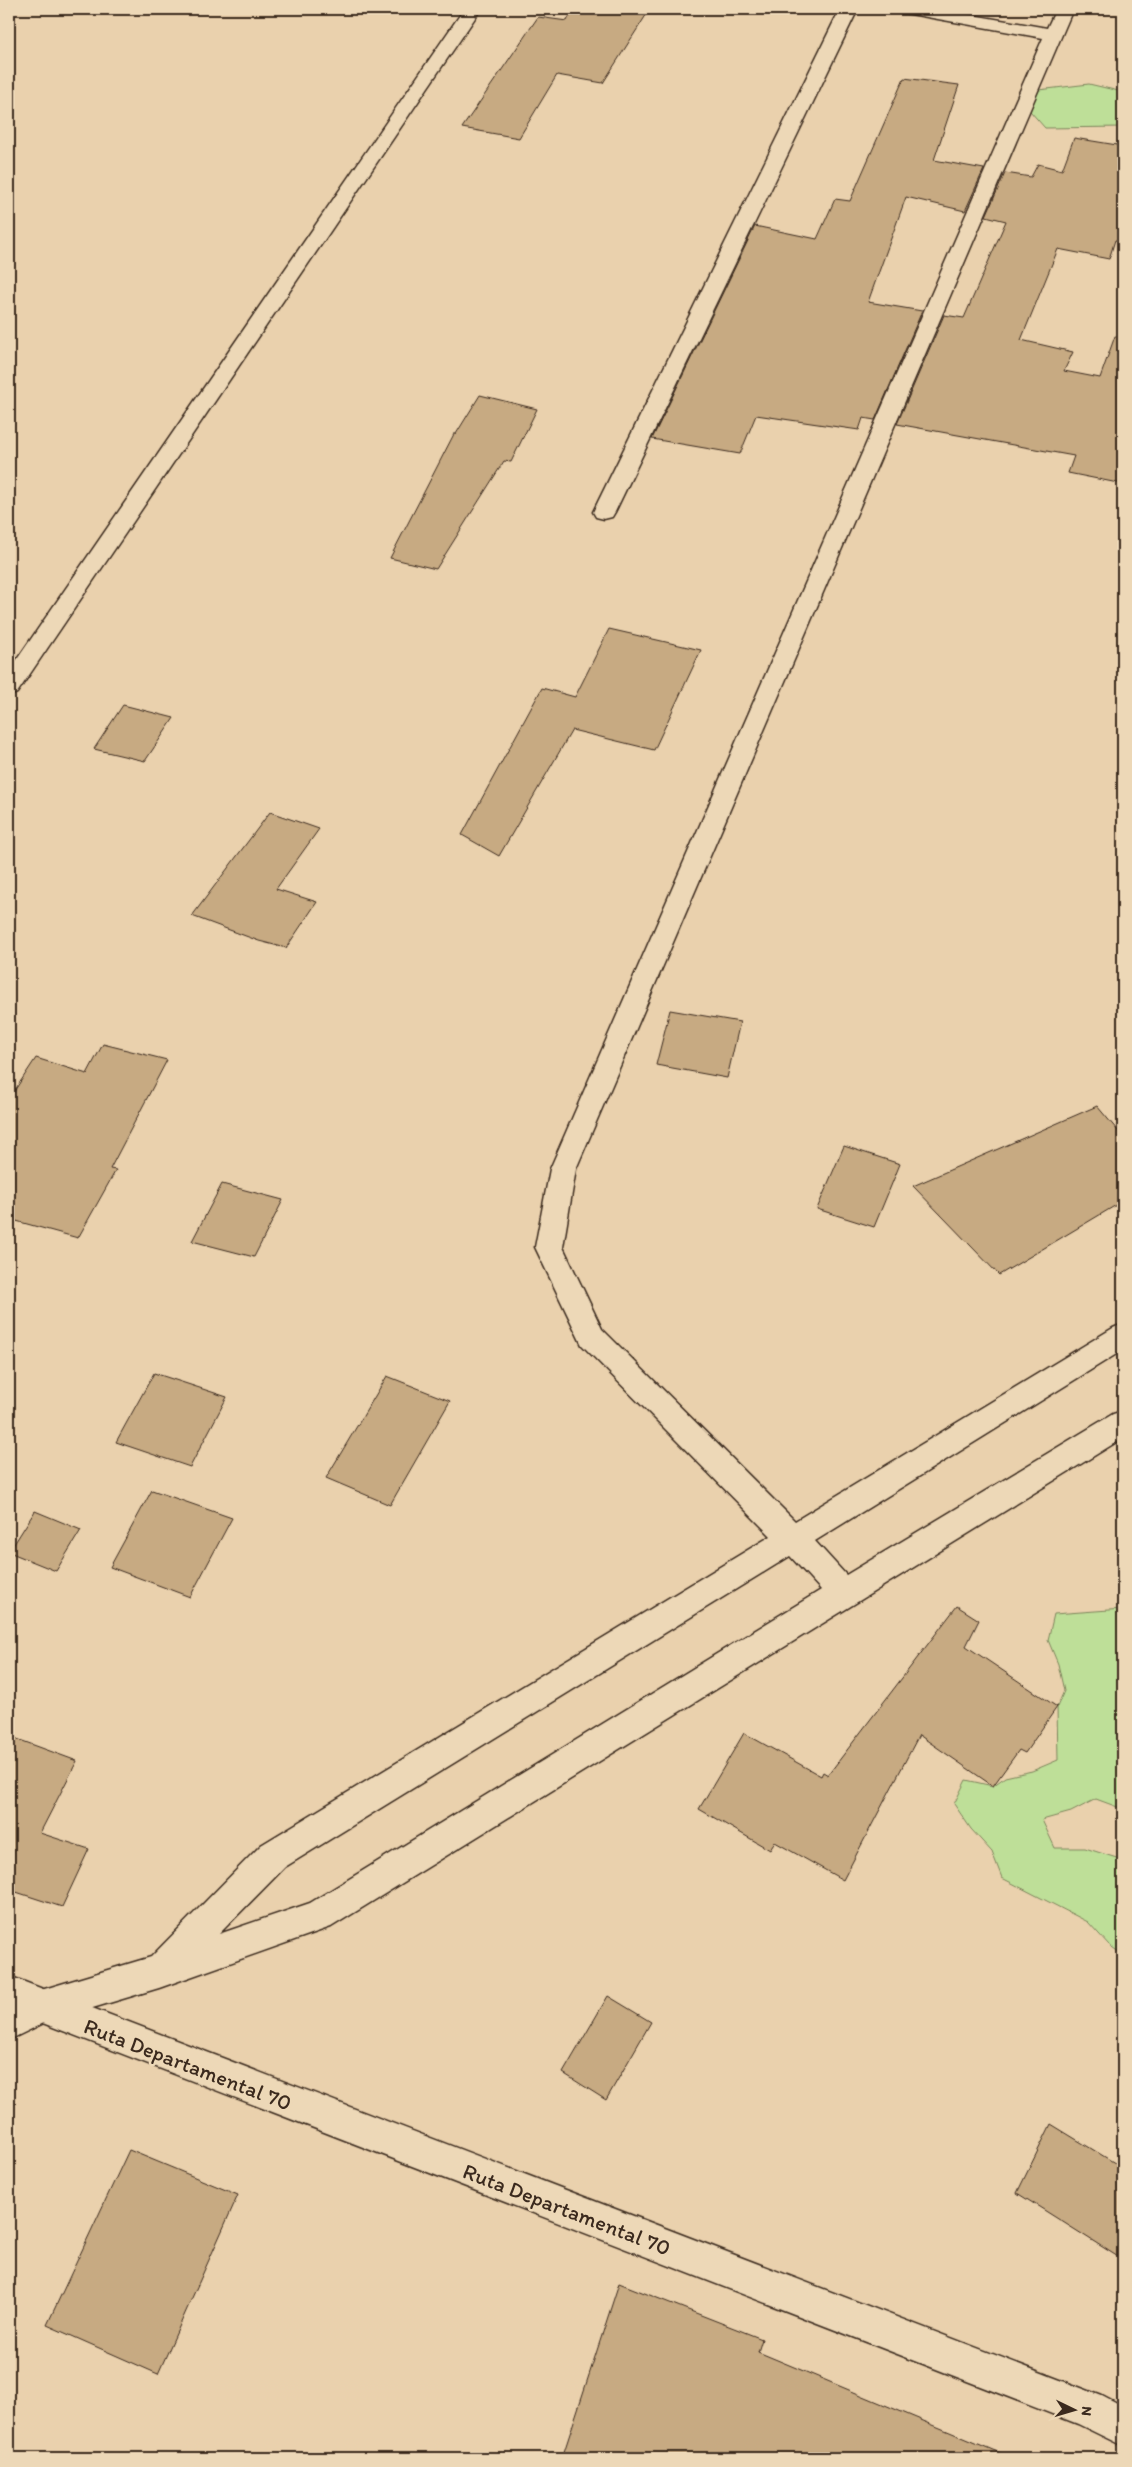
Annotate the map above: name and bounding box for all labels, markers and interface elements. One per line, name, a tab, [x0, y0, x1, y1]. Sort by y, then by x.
street label: Ruta Departamental 70	[80, 2012, 296, 2117]
street label: Ruta Departamental 70	[459, 2157, 675, 2262]
north arrow	[1050, 2384, 1100, 2434]
text: N	[1078, 2406, 1095, 2417]

